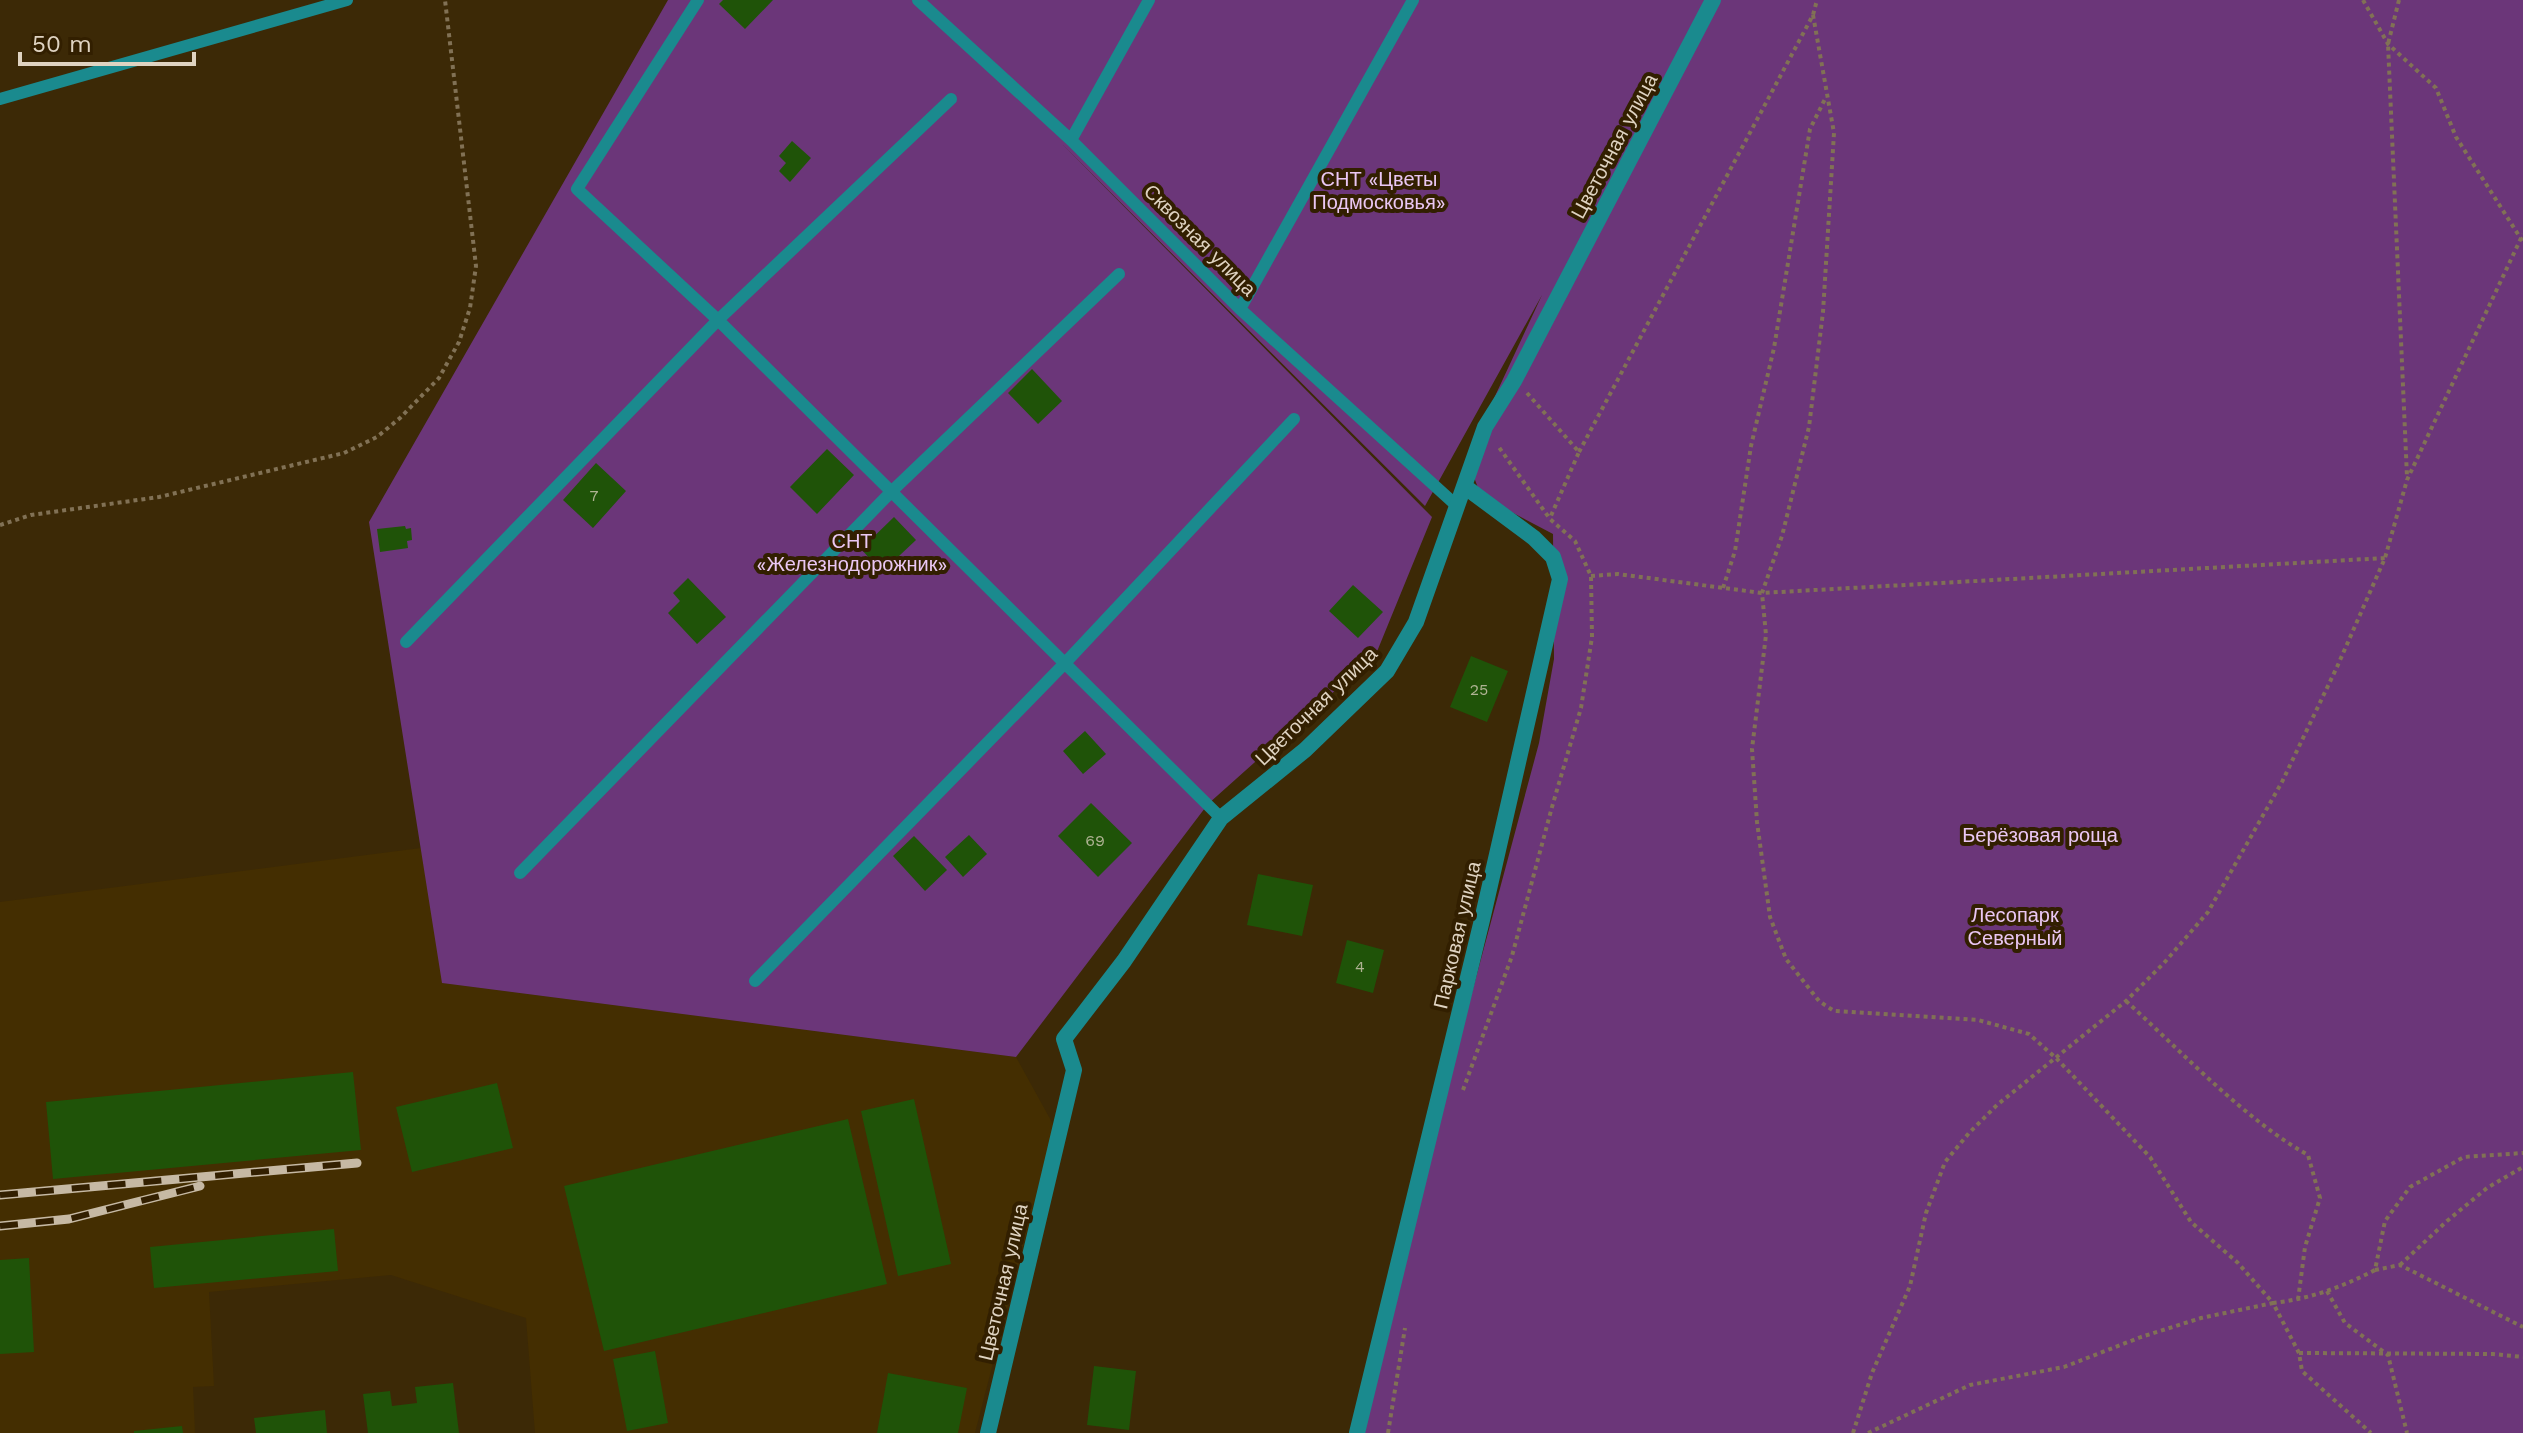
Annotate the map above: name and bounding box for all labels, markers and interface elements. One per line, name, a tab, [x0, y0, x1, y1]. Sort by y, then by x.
scale bar	[20, 16, 194, 66]
text: 50 m	[32, 30, 92, 58]
street label: Цветочная улица	[1566, 69, 1663, 222]
park label: СНТ «Цветы Подмосковья»	[1312, 167, 1446, 214]
street label: Сквозная улица	[1139, 179, 1262, 302]
house number: 7	[590, 486, 599, 505]
park label: СНТ «Железнодорожник»	[757, 529, 947, 576]
street label: Цветочная улица	[1250, 641, 1383, 770]
house number: 25	[1470, 680, 1488, 699]
park label: Берёзовая роща	[1962, 823, 2119, 847]
house number: 69	[1085, 831, 1105, 850]
street label: Парковая улица	[1428, 858, 1486, 1011]
park label: Лесопарк Северный	[1968, 903, 2062, 950]
house number: 4	[1355, 957, 1365, 976]
street label: Цветочная улица	[973, 1200, 1033, 1363]

